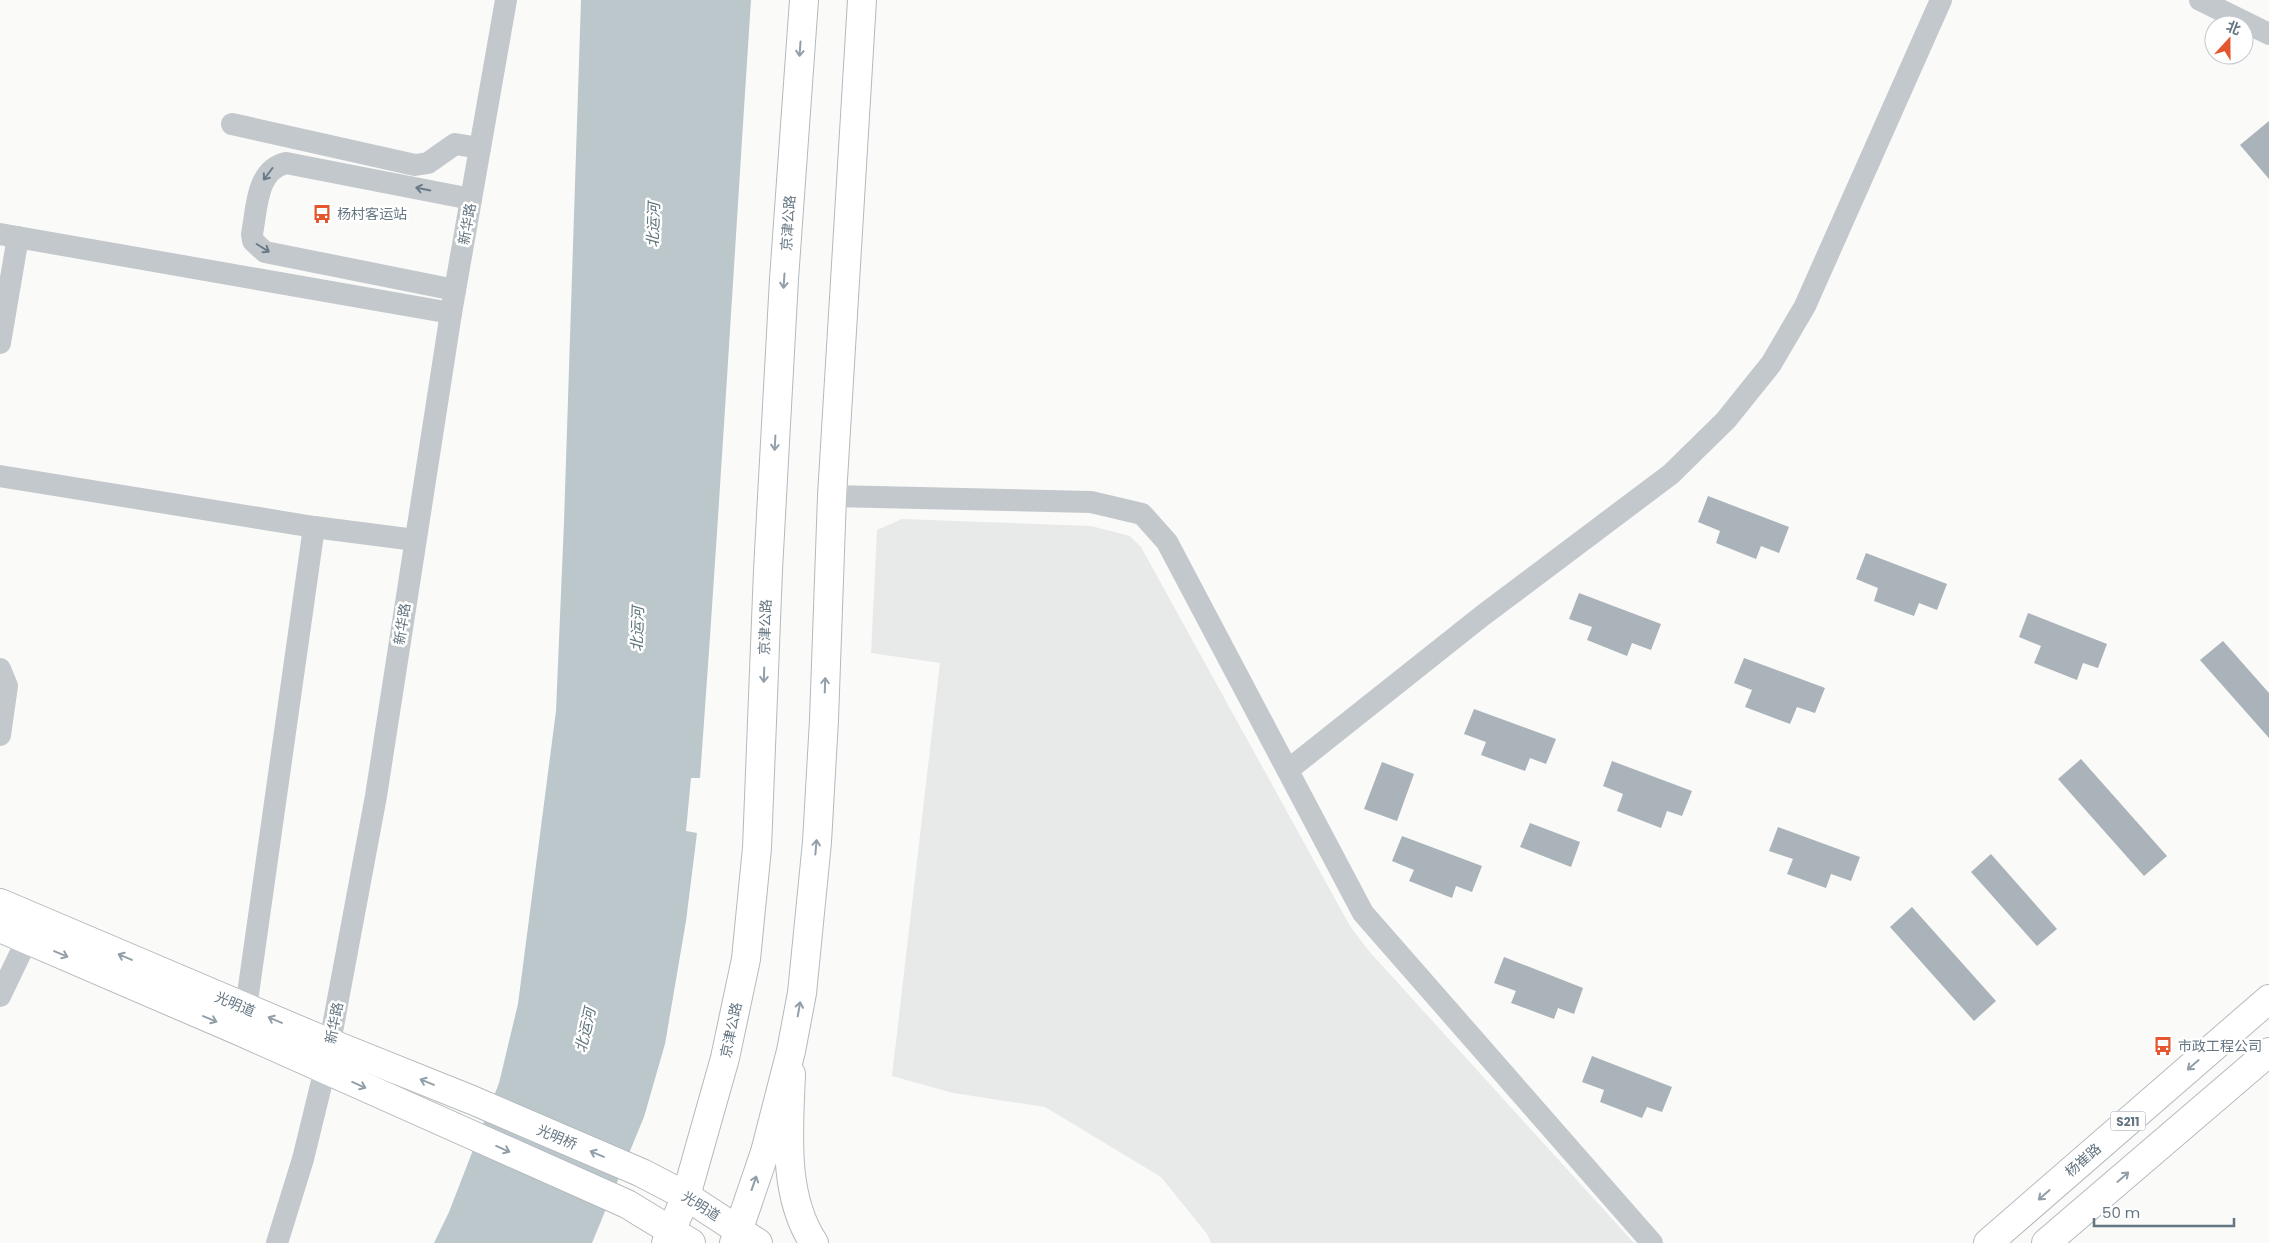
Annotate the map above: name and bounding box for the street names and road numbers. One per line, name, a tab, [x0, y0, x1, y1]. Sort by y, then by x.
street label: 京津公路	[776, 194, 800, 252]
street label: 新华路	[454, 202, 480, 246]
street label: 京津公路	[754, 599, 776, 655]
street label: 新华路	[389, 602, 415, 646]
street label: 光明道	[212, 987, 258, 1021]
street label: 新华路	[320, 1000, 348, 1046]
street label: 京津公路	[715, 1001, 747, 1059]
road number: S211	[2110, 1112, 2146, 1130]
street label: 光明桥	[534, 1120, 580, 1154]
street label: 杨崔路	[2061, 1139, 2105, 1181]
street label: 光明道	[678, 1186, 724, 1226]

